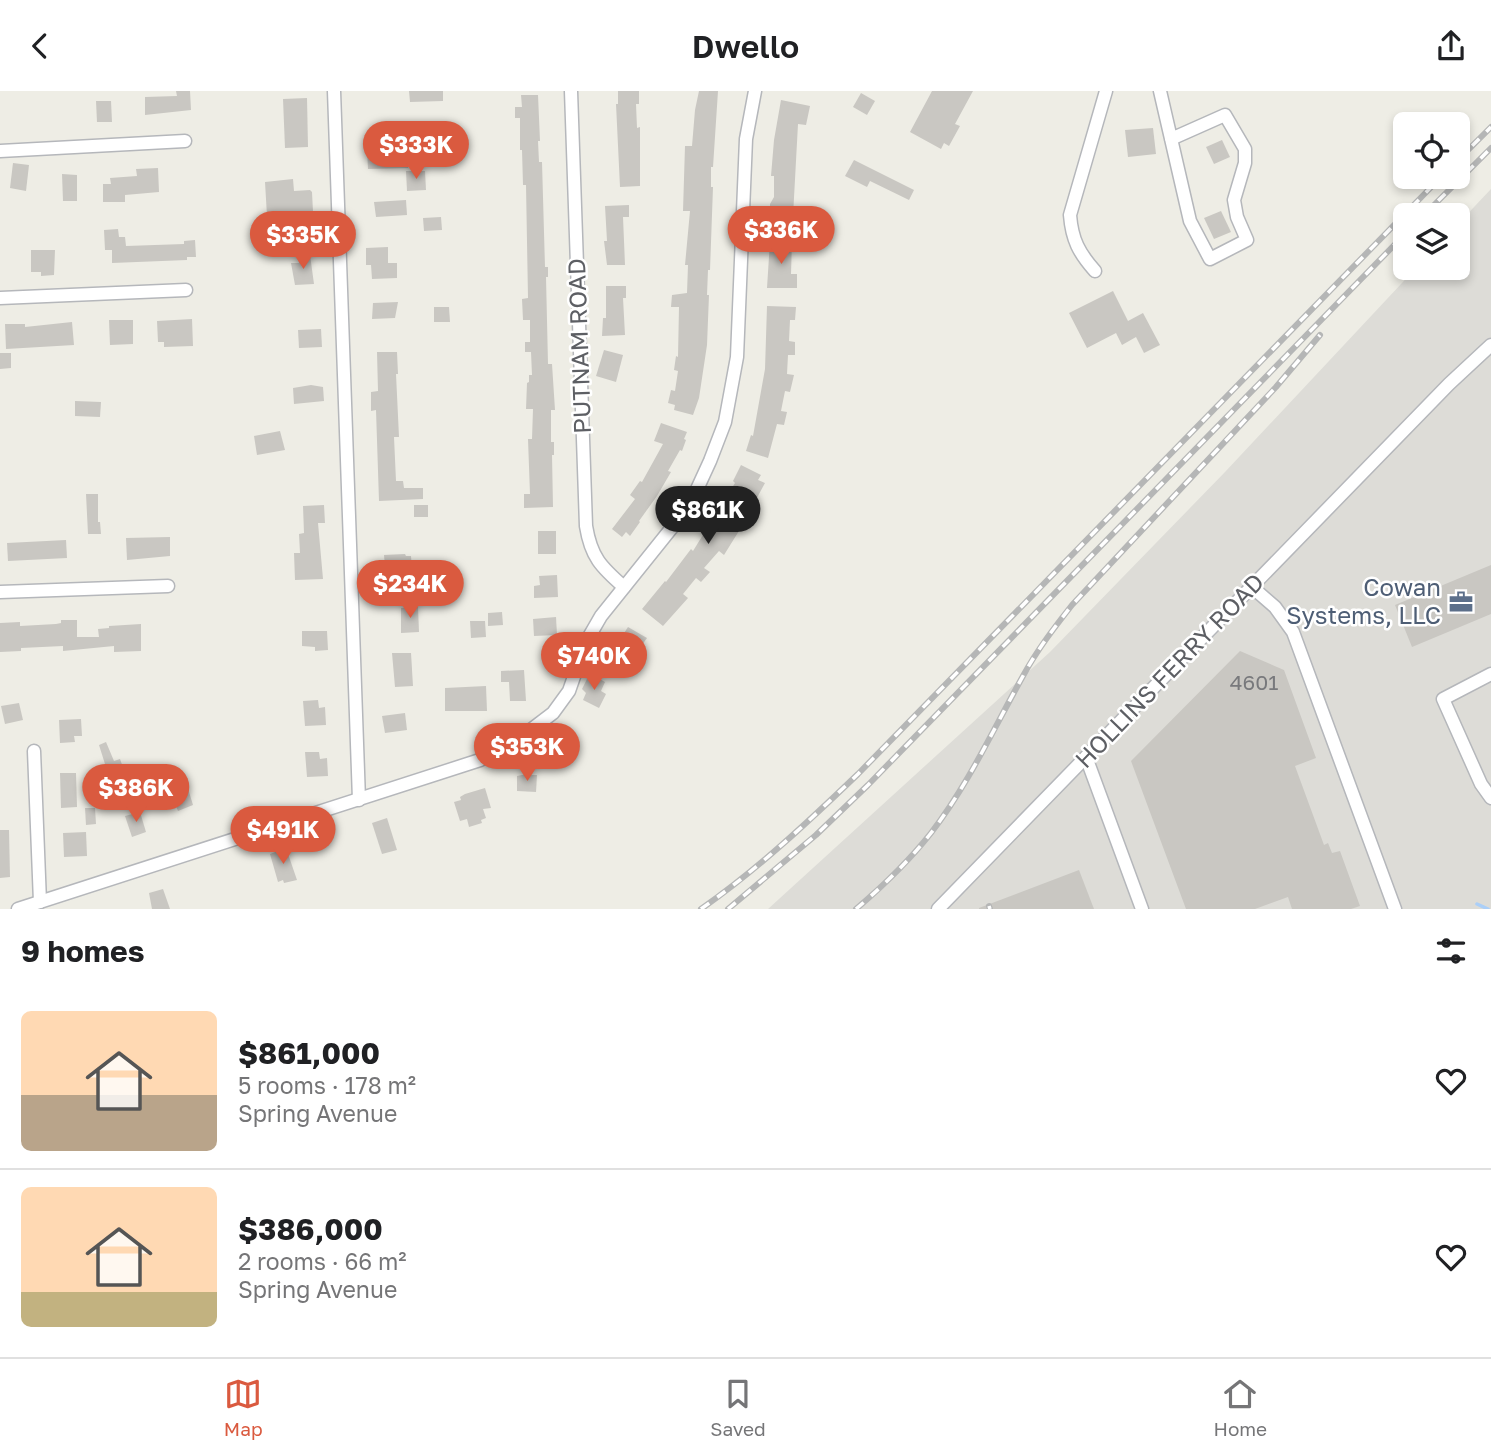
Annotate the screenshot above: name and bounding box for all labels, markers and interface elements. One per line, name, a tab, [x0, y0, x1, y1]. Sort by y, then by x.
icon: back	[21, 27, 59, 65]
text: Dwello	[692, 27, 799, 65]
icon: share	[1432, 27, 1470, 65]
map controls	[1393, 112, 1470, 280]
button: locate	[1393, 112, 1470, 189]
pin: $333K	[367, 122, 465, 181]
text: $333K	[379, 130, 453, 158]
button: layers	[1393, 203, 1470, 280]
pin: $336K	[732, 207, 830, 266]
pin: $335K	[254, 211, 352, 271]
text: $336K	[744, 215, 818, 243]
text: $335K	[266, 220, 340, 248]
street label: PUTNAM ROAD	[561, 258, 596, 434]
pin: $861K	[659, 487, 757, 546]
text: $861K	[671, 495, 745, 523]
pin: $234K	[361, 561, 459, 620]
street label: HOLLINS FERRY ROAD	[1068, 567, 1269, 773]
text: $234K	[373, 569, 447, 597]
place label: Cowan Systems, LLC	[1286, 572, 1441, 629]
office icon: Cowan Systems, LLC	[1447, 588, 1475, 616]
pin: $740K	[545, 633, 643, 692]
text: $740K	[557, 641, 631, 669]
house number: 4601	[1230, 669, 1278, 695]
pin: $353K	[478, 723, 576, 783]
text: $353K	[490, 732, 564, 760]
pin: $386K	[87, 765, 185, 824]
text: $386K	[98, 773, 174, 801]
pin: $491K	[234, 807, 332, 866]
text: $491K	[247, 815, 319, 843]
icon: filters	[1432, 932, 1470, 970]
text: 9 homes	[21, 933, 144, 969]
text: $861,000	[238, 1035, 380, 1071]
icon: home	[77, 1039, 161, 1123]
icon: heart	[1432, 1062, 1470, 1100]
text: 5 rooms · 178 m²	[238, 1071, 416, 1099]
text: Spring Avenue	[238, 1099, 397, 1127]
text: $386,000	[238, 1211, 383, 1247]
icon: home	[77, 1215, 161, 1299]
icon: heart	[1432, 1238, 1470, 1276]
text: 2 rooms · 66 m²	[238, 1247, 407, 1275]
text: Spring Avenue	[238, 1275, 397, 1303]
tab: Map	[224, 1375, 263, 1440]
tab: Saved	[710, 1375, 766, 1440]
tab: Home	[1213, 1375, 1267, 1440]

